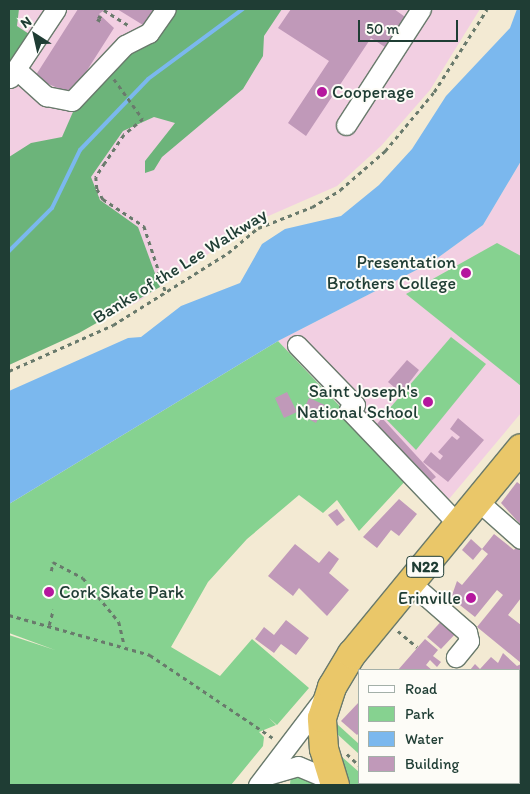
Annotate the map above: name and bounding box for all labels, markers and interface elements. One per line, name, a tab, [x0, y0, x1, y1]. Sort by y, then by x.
north arrow	[10, 10, 60, 60]
scale bar	[360, 10, 460, 42]
text: N	[17, 13, 35, 32]
text: 50 m	[366, 20, 399, 38]
place label: Cooperage	[332, 81, 414, 103]
marker: Cooperage	[316, 86, 328, 98]
street label: Banks of the Lee Walkway	[90, 204, 270, 328]
place label: Presentation Brothers College	[327, 252, 456, 294]
marker: Presentation Brothers College	[460, 267, 472, 279]
place label: Saint Joseph's National School	[297, 381, 418, 424]
marker: Saint Joseph's National School	[422, 396, 434, 408]
road number: N22	[405, 554, 445, 580]
place label: Cork Skate Park	[59, 581, 184, 603]
marker: Cork Skate Park	[43, 586, 55, 598]
place label: Erinville	[398, 587, 461, 609]
marker: Erinville	[465, 592, 477, 604]
legend	[358, 669, 520, 784]
text: Road	[405, 680, 437, 698]
text: Park	[405, 705, 435, 723]
text: Water	[405, 730, 443, 748]
text: Building	[405, 755, 459, 773]

